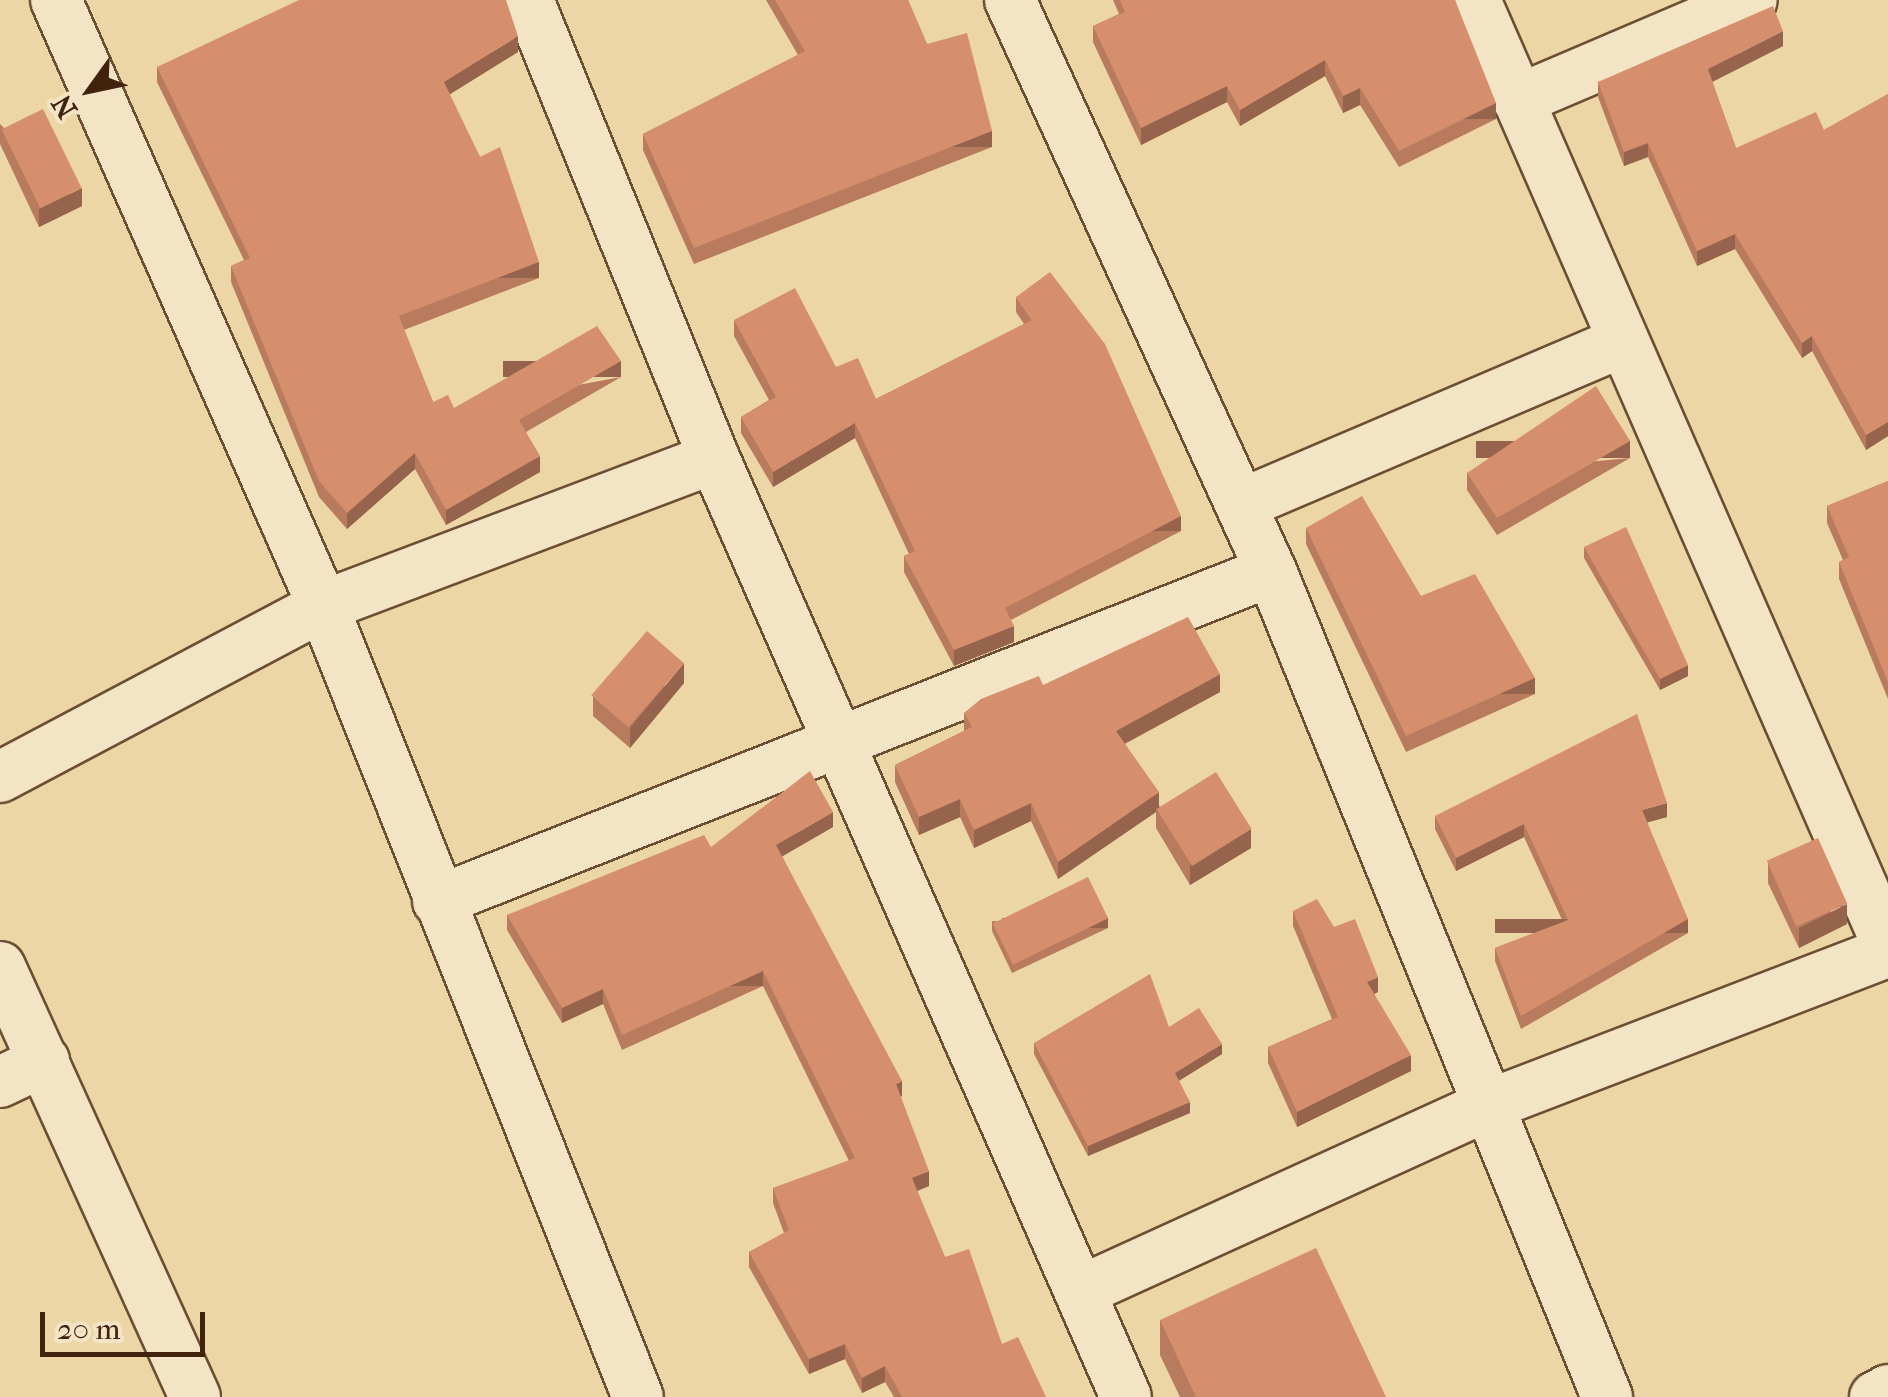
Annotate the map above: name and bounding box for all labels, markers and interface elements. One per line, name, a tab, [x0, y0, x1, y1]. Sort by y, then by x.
north arrow	[40, 40, 140, 140]
text: N	[45, 89, 84, 125]
scale bar	[45, 1292, 210, 1354]
text: 20 m	[57, 1312, 120, 1347]

